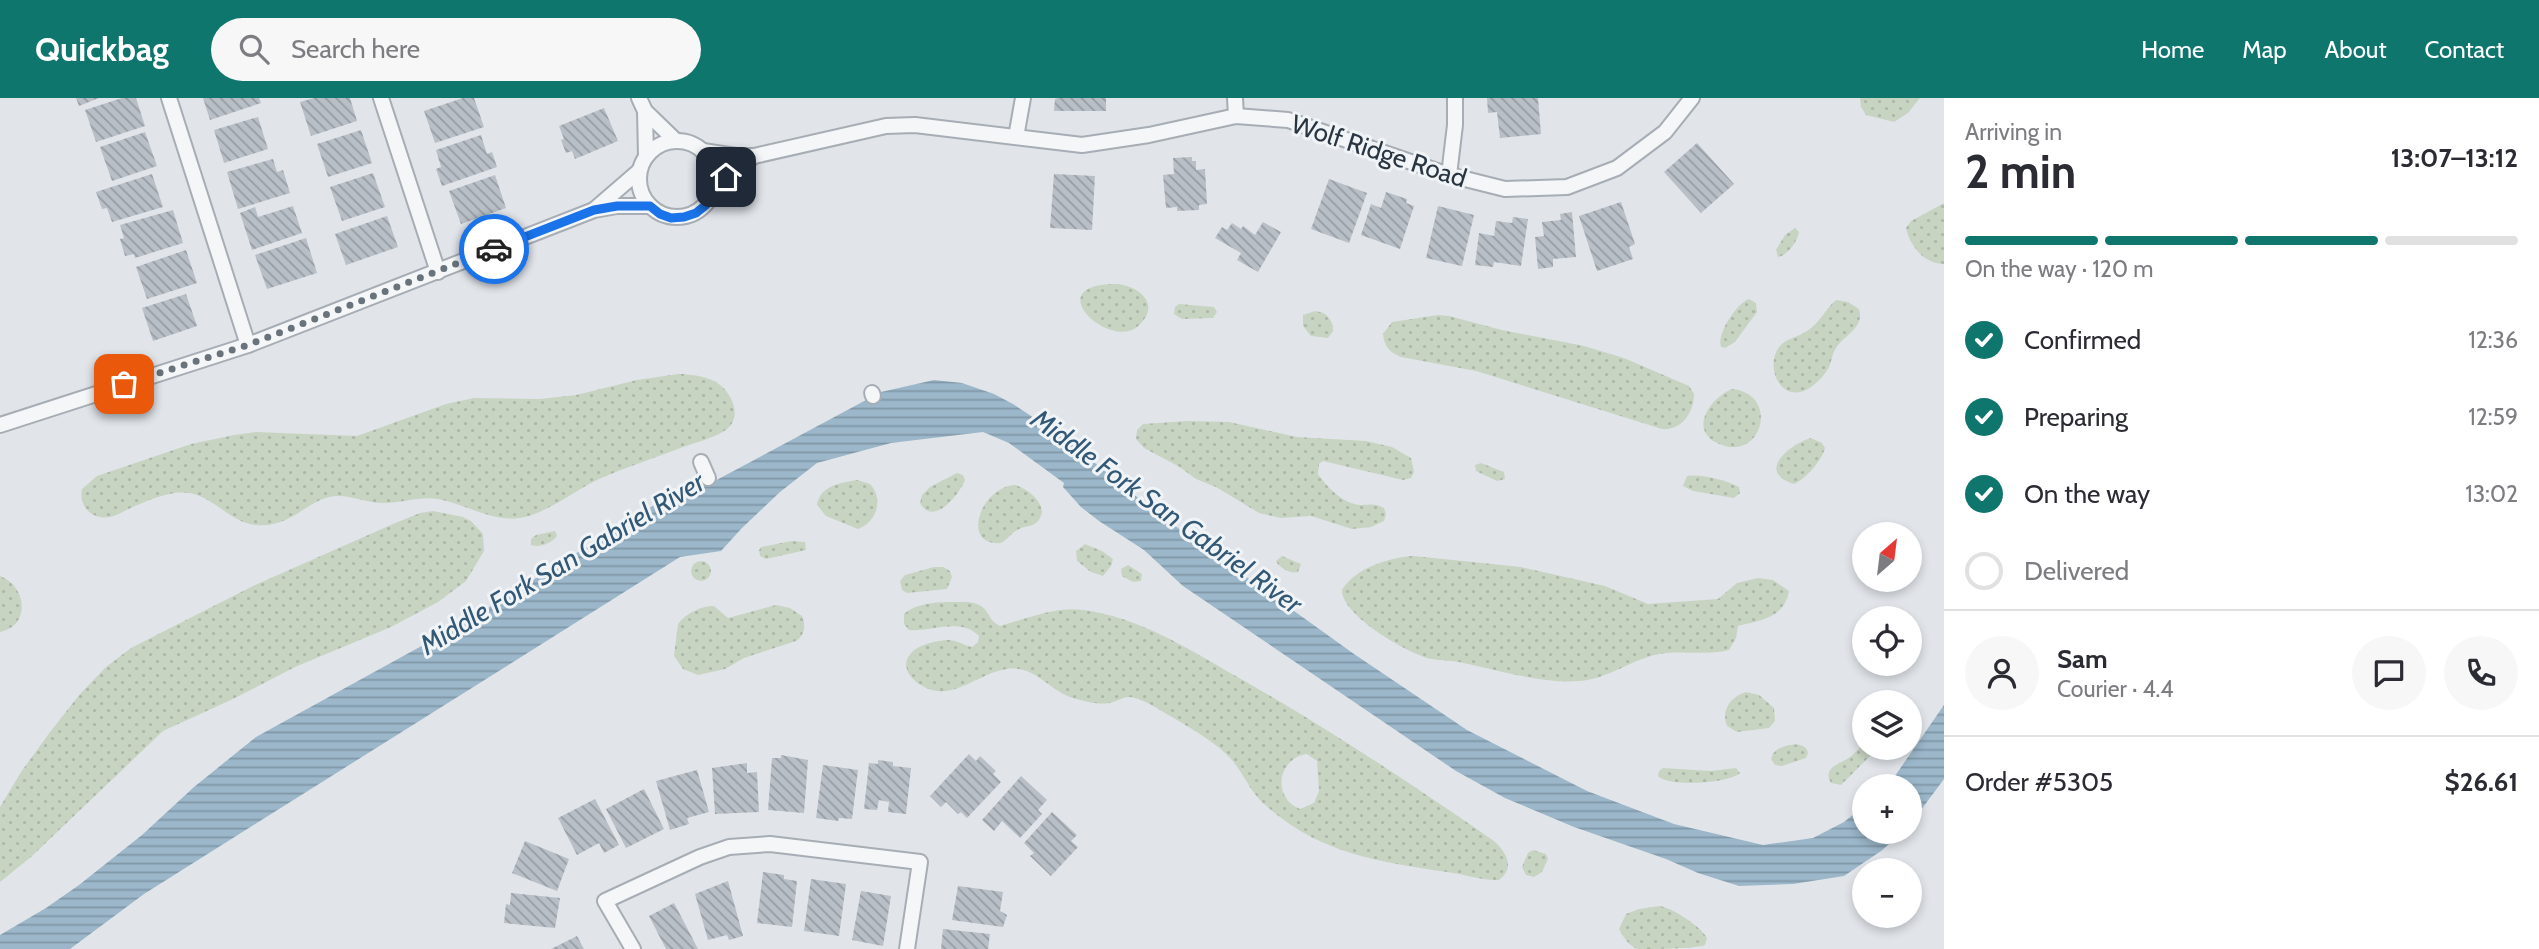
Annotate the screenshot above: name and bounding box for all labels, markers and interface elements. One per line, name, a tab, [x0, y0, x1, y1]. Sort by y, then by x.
search box	[211, 18, 701, 81]
text: Quickbag	[35, 29, 169, 69]
icon: search	[235, 30, 273, 68]
text: Search here	[291, 33, 420, 65]
text: Home	[2141, 35, 2204, 64]
text: Map	[2242, 35, 2287, 64]
text: About	[2325, 35, 2387, 64]
text: Contact	[2425, 35, 2504, 64]
street label: Wolf Ridge Road	[1287, 108, 1471, 194]
text: Arriving in	[1965, 118, 2062, 146]
text: 13:07–13:12	[2391, 142, 2518, 174]
text: 2 min	[1965, 144, 2076, 200]
pin	[696, 147, 756, 207]
icon: home	[707, 158, 745, 196]
courier	[459, 214, 529, 284]
icon: car	[475, 230, 513, 268]
text: On the way · 120 m	[1965, 255, 2153, 283]
icon: check	[1965, 321, 2003, 359]
text: Confirmed	[2024, 324, 2141, 356]
text: 12:36	[2468, 326, 2518, 354]
pin	[94, 354, 154, 414]
icon: bag	[105, 365, 143, 403]
icon: check	[1965, 398, 2003, 436]
water label: Middle Fork San Gabriel River	[1024, 401, 1310, 622]
text: Preparing	[2024, 401, 2128, 433]
text: 12:59	[2468, 403, 2518, 431]
water label: Middle Fork San Gabriel River	[412, 464, 712, 662]
icon: check	[1965, 475, 2003, 513]
text: On the way	[2024, 478, 2150, 510]
text: 13:02	[2465, 480, 2518, 508]
north arrow	[1852, 522, 1922, 592]
map controls	[1852, 522, 1922, 928]
text: Delivered	[2024, 555, 2129, 587]
button: locate	[1852, 606, 1922, 676]
button: person	[1965, 636, 2039, 710]
button: chat	[2352, 636, 2426, 710]
button: phone	[2444, 636, 2518, 710]
text: Sam	[2057, 643, 2108, 675]
text: Courier · 4.4	[2057, 675, 2174, 703]
button: layers	[1852, 690, 1922, 760]
text: Order #5305	[1965, 766, 2113, 798]
text: $26.61	[2445, 766, 2518, 798]
button: +	[1852, 774, 1922, 844]
button: −	[1852, 858, 1922, 928]

